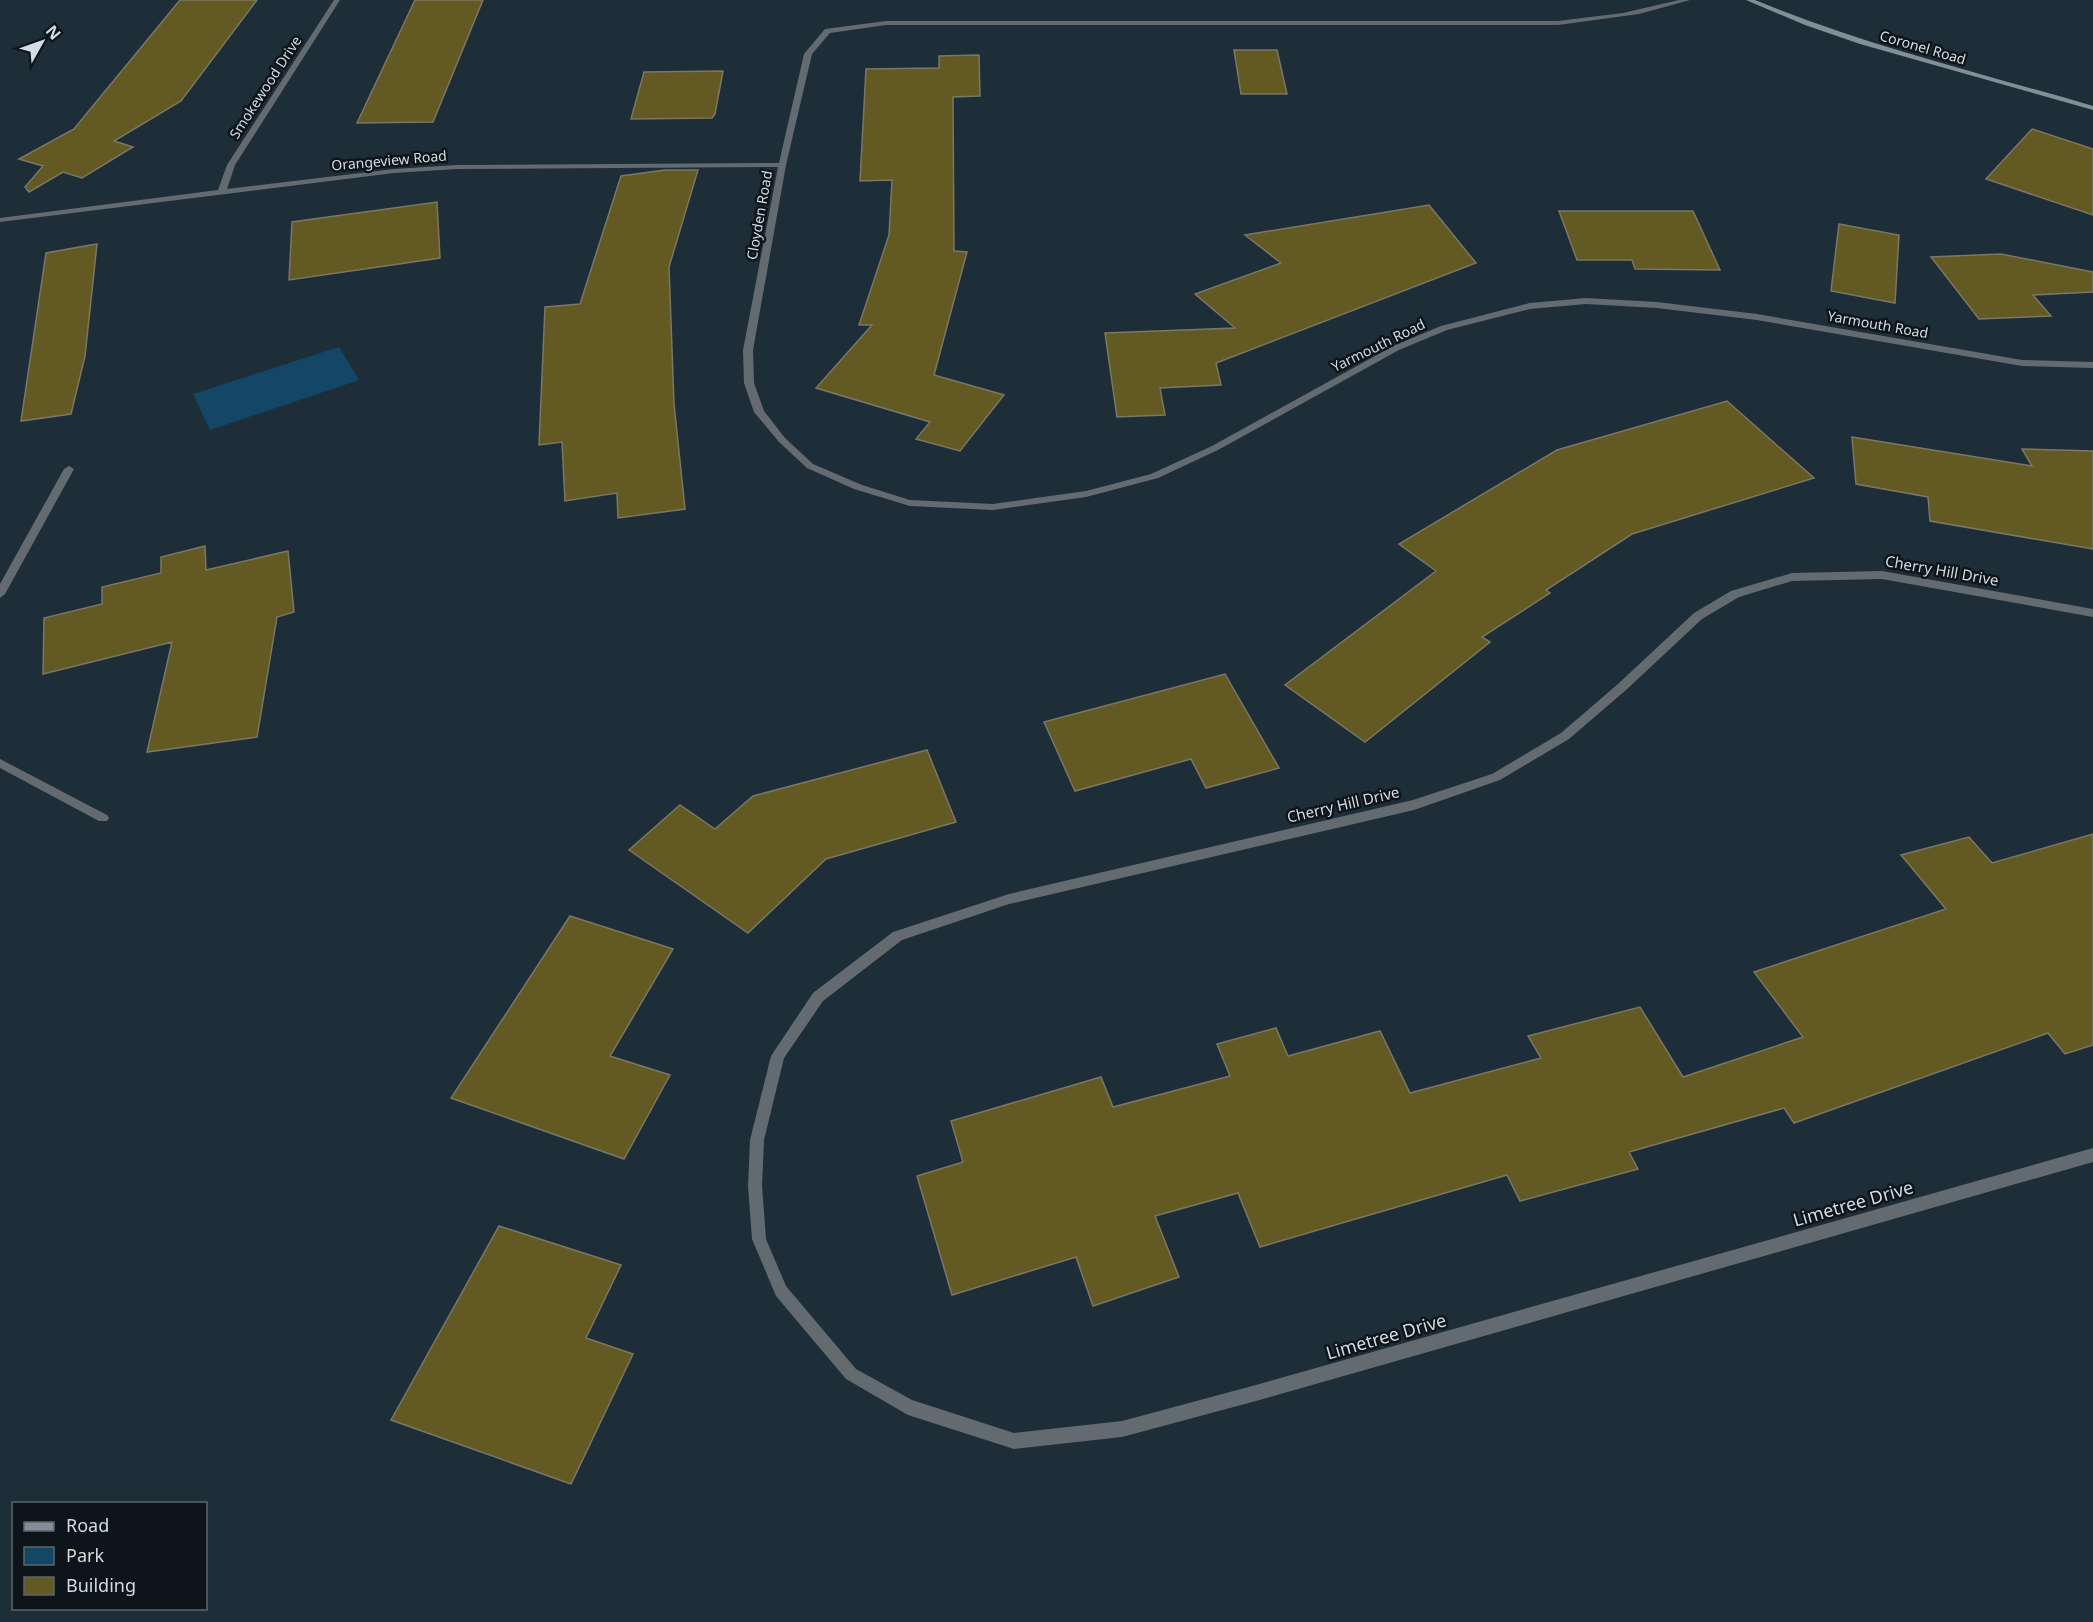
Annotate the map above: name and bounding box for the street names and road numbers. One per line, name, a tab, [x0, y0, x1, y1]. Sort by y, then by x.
street label: Coronel Road	[1878, 26, 1968, 68]
street label: Smokewood Drive	[225, 32, 305, 142]
street label: Orangeview Road	[330, 145, 448, 175]
street label: Cloyden Road	[742, 169, 776, 261]
street label: Yarmouth Road	[1826, 306, 1930, 342]
street label: Yarmouth Road	[1328, 314, 1428, 376]
street label: Cherry Hill Drive	[1884, 550, 2000, 590]
street label: Cherry Hill Drive	[1285, 781, 1401, 827]
street label: Limetree Drive	[1790, 1174, 1916, 1232]
street label: Limetree Drive	[1323, 1307, 1449, 1365]

